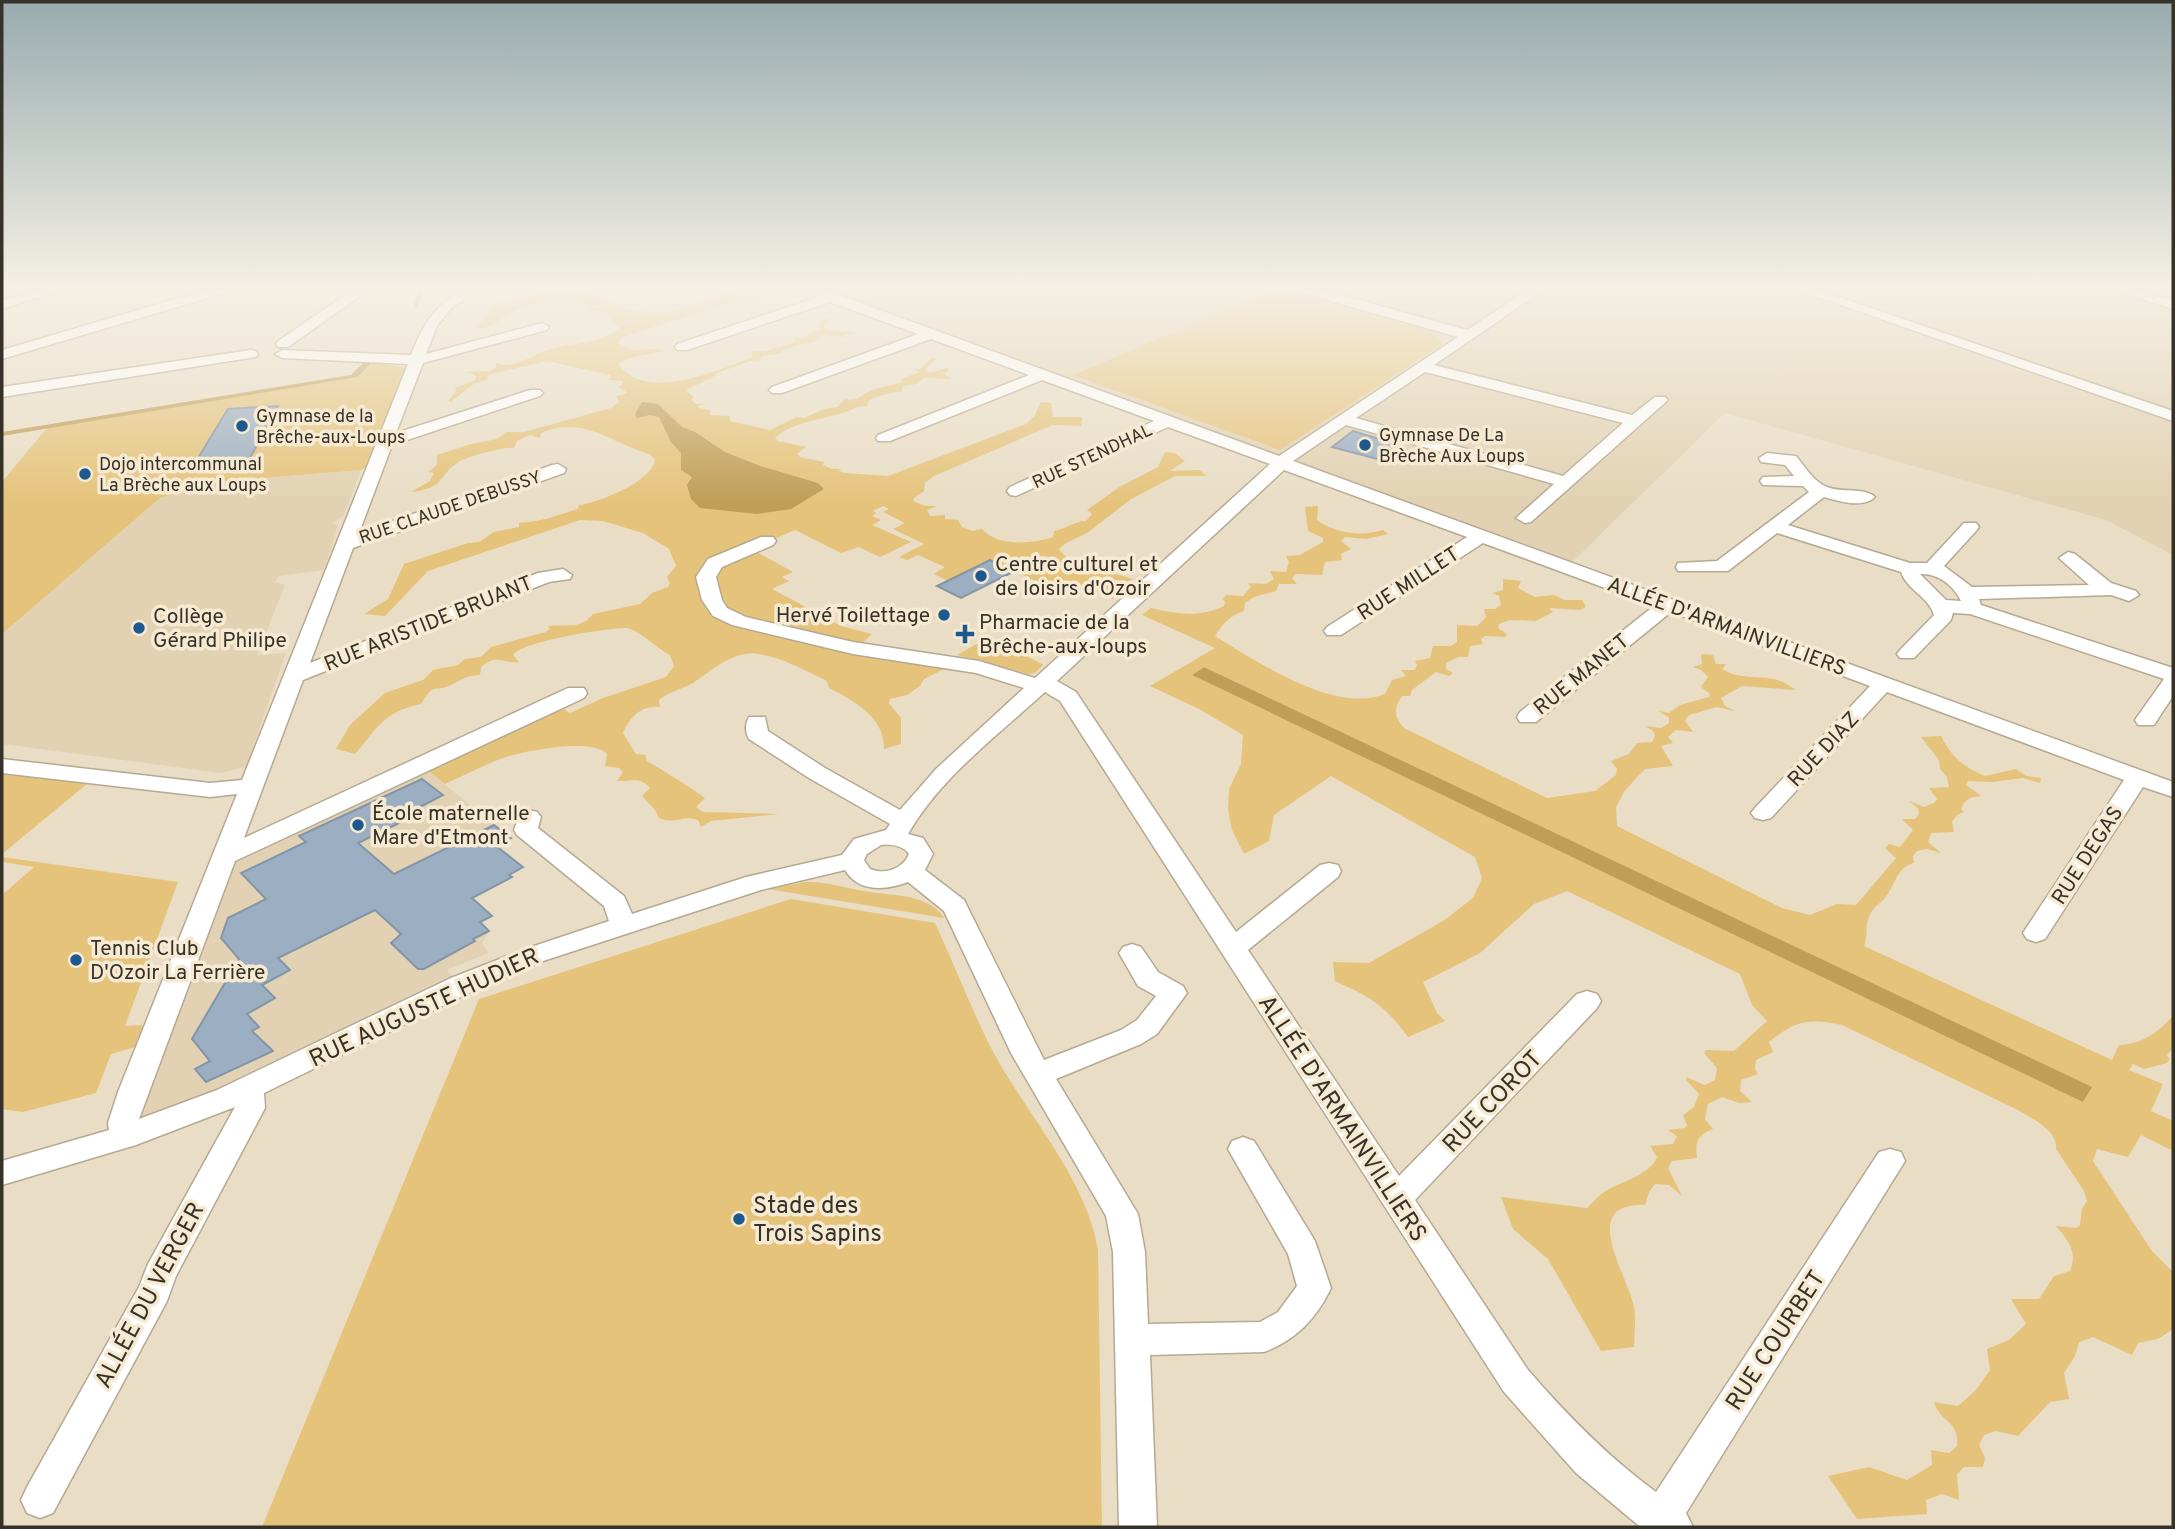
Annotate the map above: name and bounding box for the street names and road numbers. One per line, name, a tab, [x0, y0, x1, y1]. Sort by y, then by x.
street label: RUE STENDHAL	[1029, 420, 1156, 495]
street label: RUE CLAUDE DEBUSSY	[356, 466, 545, 550]
street label: RUE MILLET	[1353, 541, 1465, 627]
street label: RUE ARISTIDE BRUANT	[320, 570, 537, 679]
street label: ALLÉE D'ARMAINVILLIERS	[1603, 571, 1850, 683]
street label: RUE MANET	[1529, 628, 1635, 722]
street label: RUE DIAZ	[1782, 707, 1866, 793]
street label: RUE DEGAS	[2046, 801, 2130, 910]
street label: RUE AUGUSTE HUDIER	[305, 942, 545, 1075]
street label: ALLÉE D'ARMAINVILLIERS	[1250, 989, 1434, 1248]
street label: RUE COROT	[1437, 1045, 1550, 1160]
street label: ALLÉE DU VERGER	[87, 1197, 212, 1394]
street label: RUE COURBET	[1720, 1265, 1833, 1417]

